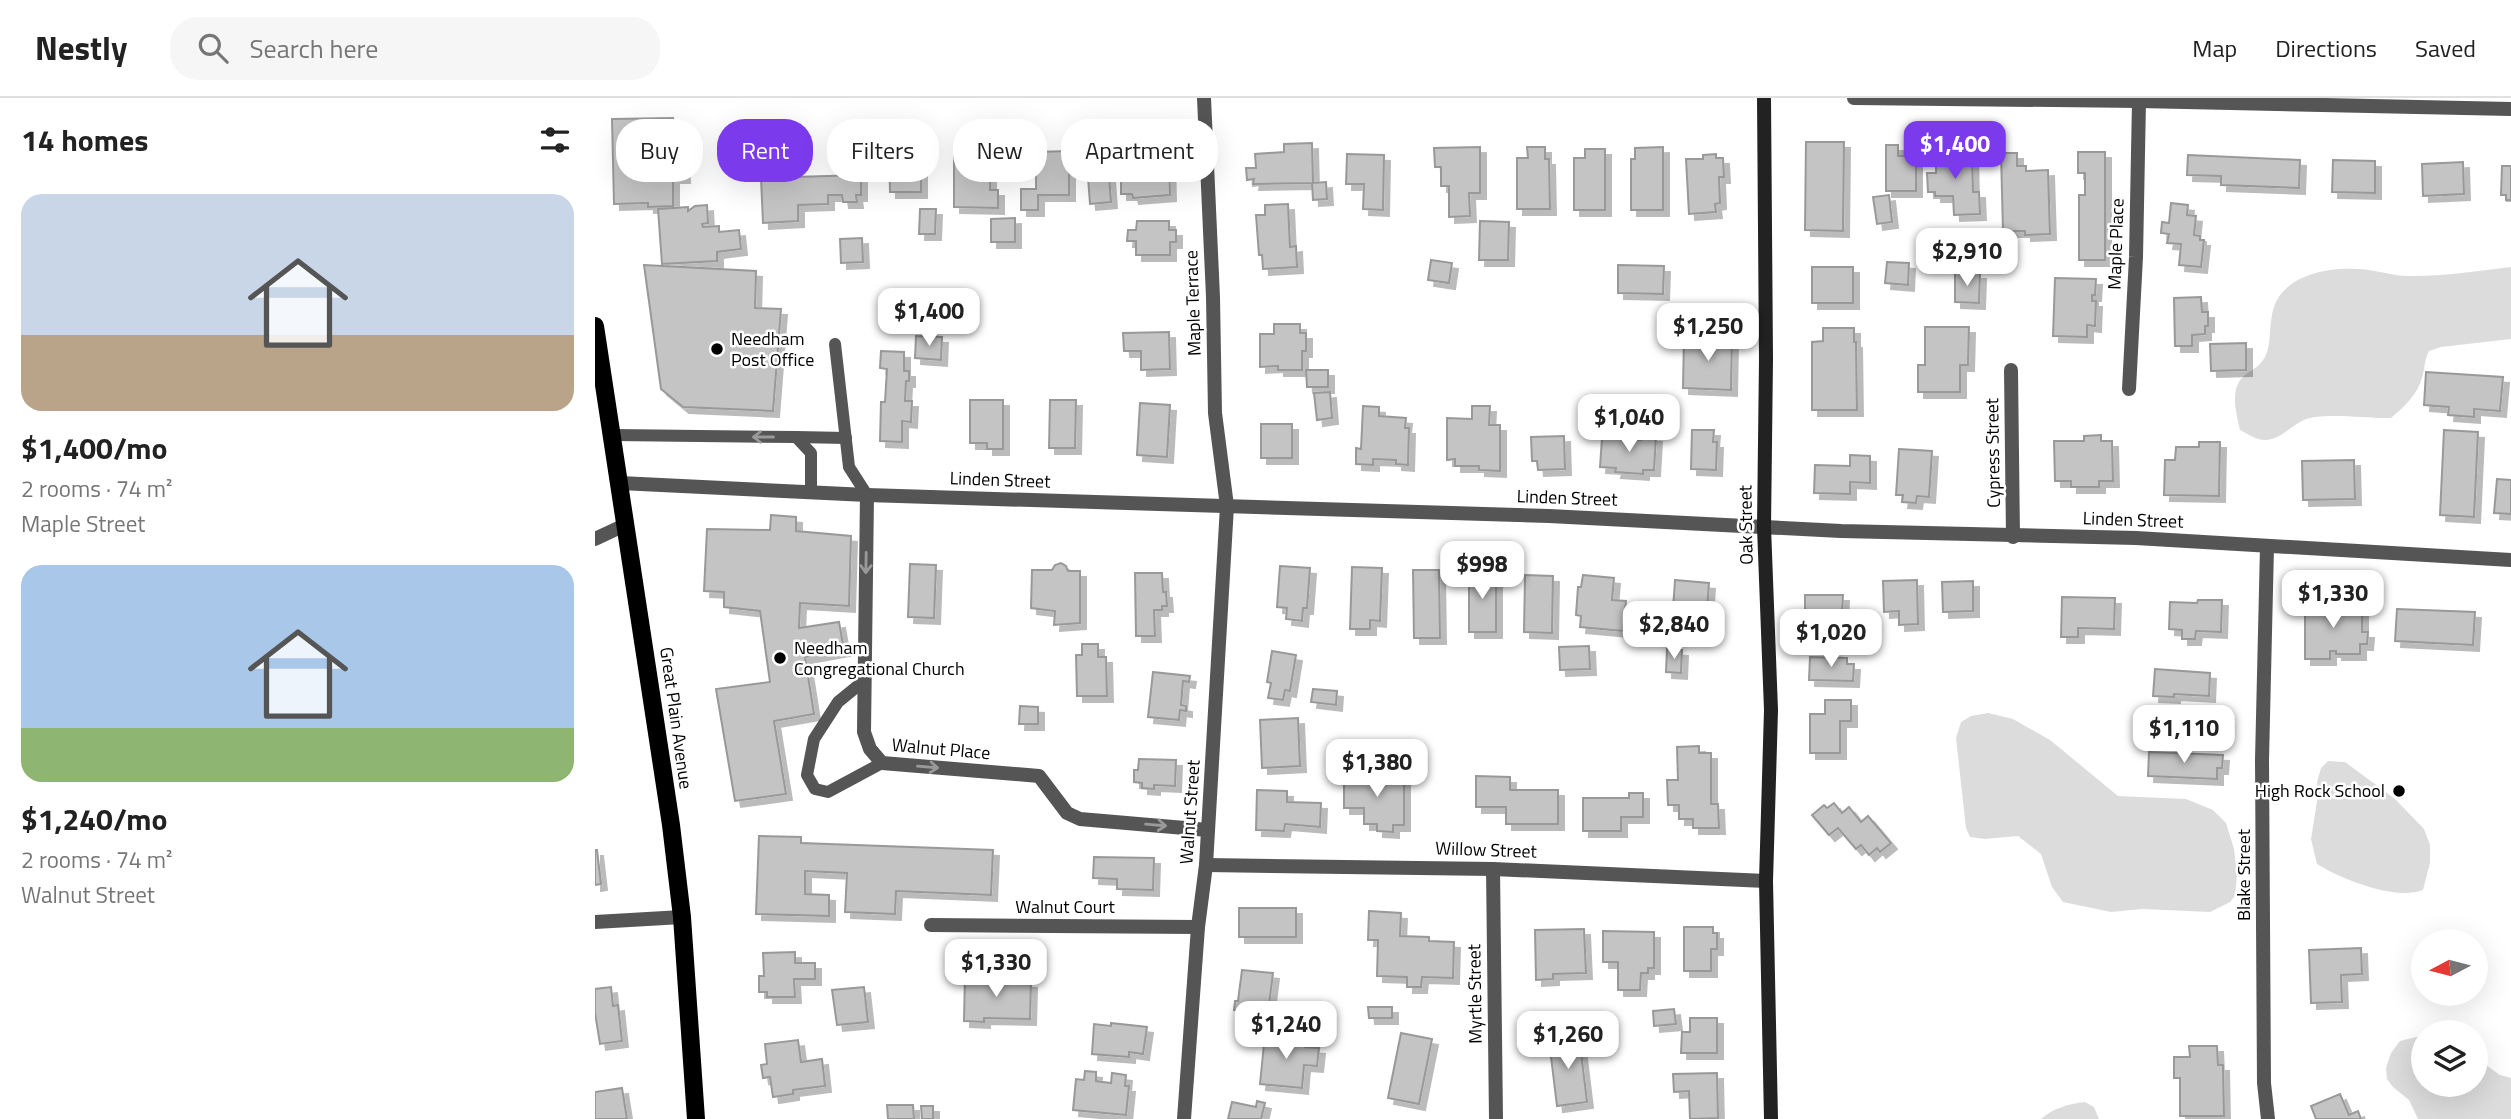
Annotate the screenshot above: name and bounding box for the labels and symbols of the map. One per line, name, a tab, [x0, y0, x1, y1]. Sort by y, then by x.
pin: $1,400	[1898, 122, 2012, 181]
street label: Maple Place	[2100, 198, 2131, 290]
pin: $2,910	[1910, 228, 2024, 288]
street label: Maple Terrace	[1177, 250, 1208, 356]
pin: $1,400	[872, 288, 986, 348]
pin: $1,250	[1651, 303, 1765, 363]
place label: Needham Post Office	[731, 325, 814, 373]
marker: Needham Post Office	[709, 341, 725, 357]
pin: $1,040	[1572, 394, 1686, 454]
street label: Cypress Street	[1978, 397, 2007, 508]
one-way arrow	[752, 430, 775, 444]
street label: Linden Street	[949, 464, 1052, 495]
street label: Linden Street	[1516, 482, 1619, 513]
street label: Oak Street	[1731, 484, 1760, 565]
street label: Linden Street	[2082, 504, 2185, 535]
pin: $998	[1441, 542, 1523, 601]
one-way arrow	[859, 552, 873, 575]
pin: $1,330	[2276, 570, 2390, 630]
pin: $2,840	[1617, 602, 1731, 661]
pin: $1,020	[1774, 610, 1888, 669]
place label: Needham Congregational Church	[794, 634, 965, 682]
street label: Great Plain Avenue	[653, 645, 700, 791]
marker: Needham Congregational Church	[772, 650, 788, 666]
pin: $1,110	[2127, 706, 2241, 765]
street label: Walnut Place	[891, 731, 992, 766]
pin: $1,380	[1320, 740, 1434, 799]
street label: Walnut Street	[1172, 758, 1207, 865]
one-way arrow	[916, 761, 939, 774]
place label: High Rock School	[2255, 777, 2385, 804]
marker: High Rock School	[2391, 783, 2407, 799]
one-way arrow	[1144, 819, 1167, 832]
street label: Blake Street	[2230, 828, 2257, 921]
street label: Willow Street	[1435, 834, 1538, 865]
street label: Walnut Court	[1015, 893, 1115, 920]
north arrow	[2411, 929, 2489, 1006]
pin: $1,330	[939, 940, 1053, 999]
street label: Myrtle Street	[1460, 943, 1489, 1044]
pin: $1,240	[1229, 1002, 1343, 1061]
pin: $1,260	[1511, 1012, 1625, 1071]

